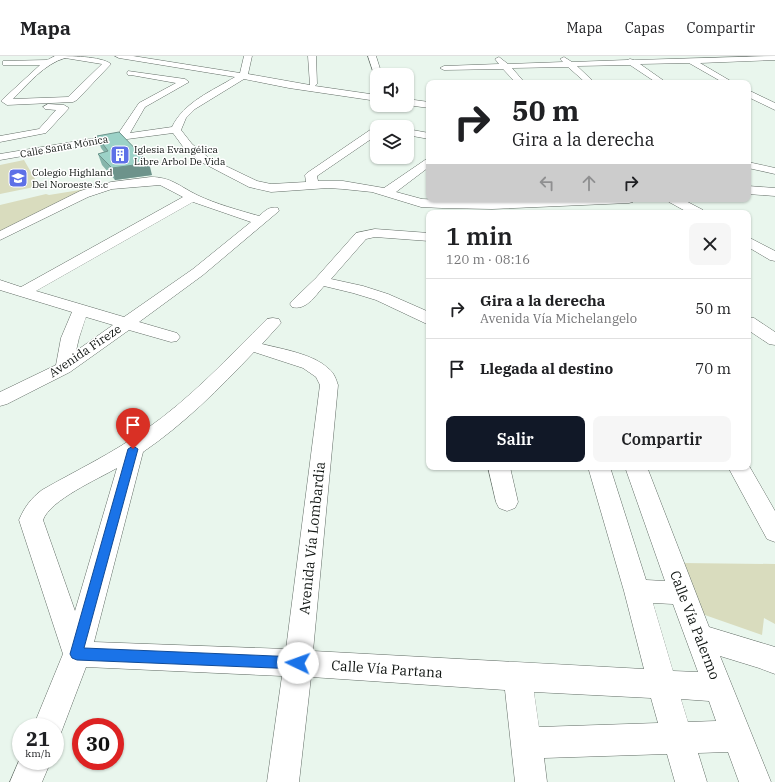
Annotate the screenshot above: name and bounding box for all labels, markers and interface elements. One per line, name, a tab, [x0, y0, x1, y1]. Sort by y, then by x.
text: Mapa	[20, 16, 71, 40]
text: Mapa	[567, 19, 603, 37]
text: Capas	[625, 19, 665, 37]
text: Compartir	[687, 19, 755, 37]
map controls	[370, 68, 414, 164]
button: sound	[370, 68, 414, 112]
text: 50 m	[512, 92, 579, 129]
icon: right	[446, 96, 498, 148]
button: layers	[370, 120, 414, 164]
text: Gira a la derecha	[512, 128, 655, 151]
street label: Calle Santa Mónica	[19, 132, 110, 161]
place label: Iglesia Evangélica Libre Arbol De Vida	[134, 143, 226, 168]
building icon: Iglesia Evangélica Libre Arbol De Vida	[109, 144, 131, 166]
place label: Colegio Highland Del Noroeste S.c	[32, 166, 113, 191]
school or university icon: Colegio Highland Del Noroeste S.c	[7, 167, 29, 189]
icon: left	[536, 172, 558, 194]
icon: ahead	[578, 172, 600, 194]
icon: right	[620, 172, 642, 194]
text: 1 min	[446, 220, 513, 252]
button: close	[689, 223, 731, 265]
text: 120 m · 08:16	[446, 251, 530, 268]
text: Gira a la derecha	[480, 291, 605, 310]
icon: right	[446, 298, 468, 320]
text: 50 m	[695, 299, 731, 318]
text: Avenida Vía Michelangelo	[480, 310, 637, 327]
street label: Avenida Fireze	[46, 321, 124, 380]
icon: arrive	[446, 358, 468, 380]
text: Llegada al destino	[480, 359, 613, 378]
text: 70 m	[695, 359, 731, 378]
pin	[116, 408, 150, 449]
icon: arrive	[122, 414, 144, 436]
button: Salir	[446, 416, 585, 462]
button: Compartir	[593, 416, 731, 462]
street label: Avenida Vía Lombardia	[295, 460, 329, 615]
street label: Calle Vía Palermo	[666, 568, 724, 682]
position arrow	[277, 642, 319, 684]
street label: Calle Vía Partana	[331, 656, 444, 682]
speed limit sign: 30	[72, 718, 124, 770]
text: 21	[26, 725, 50, 752]
text: km/h	[25, 747, 51, 760]

